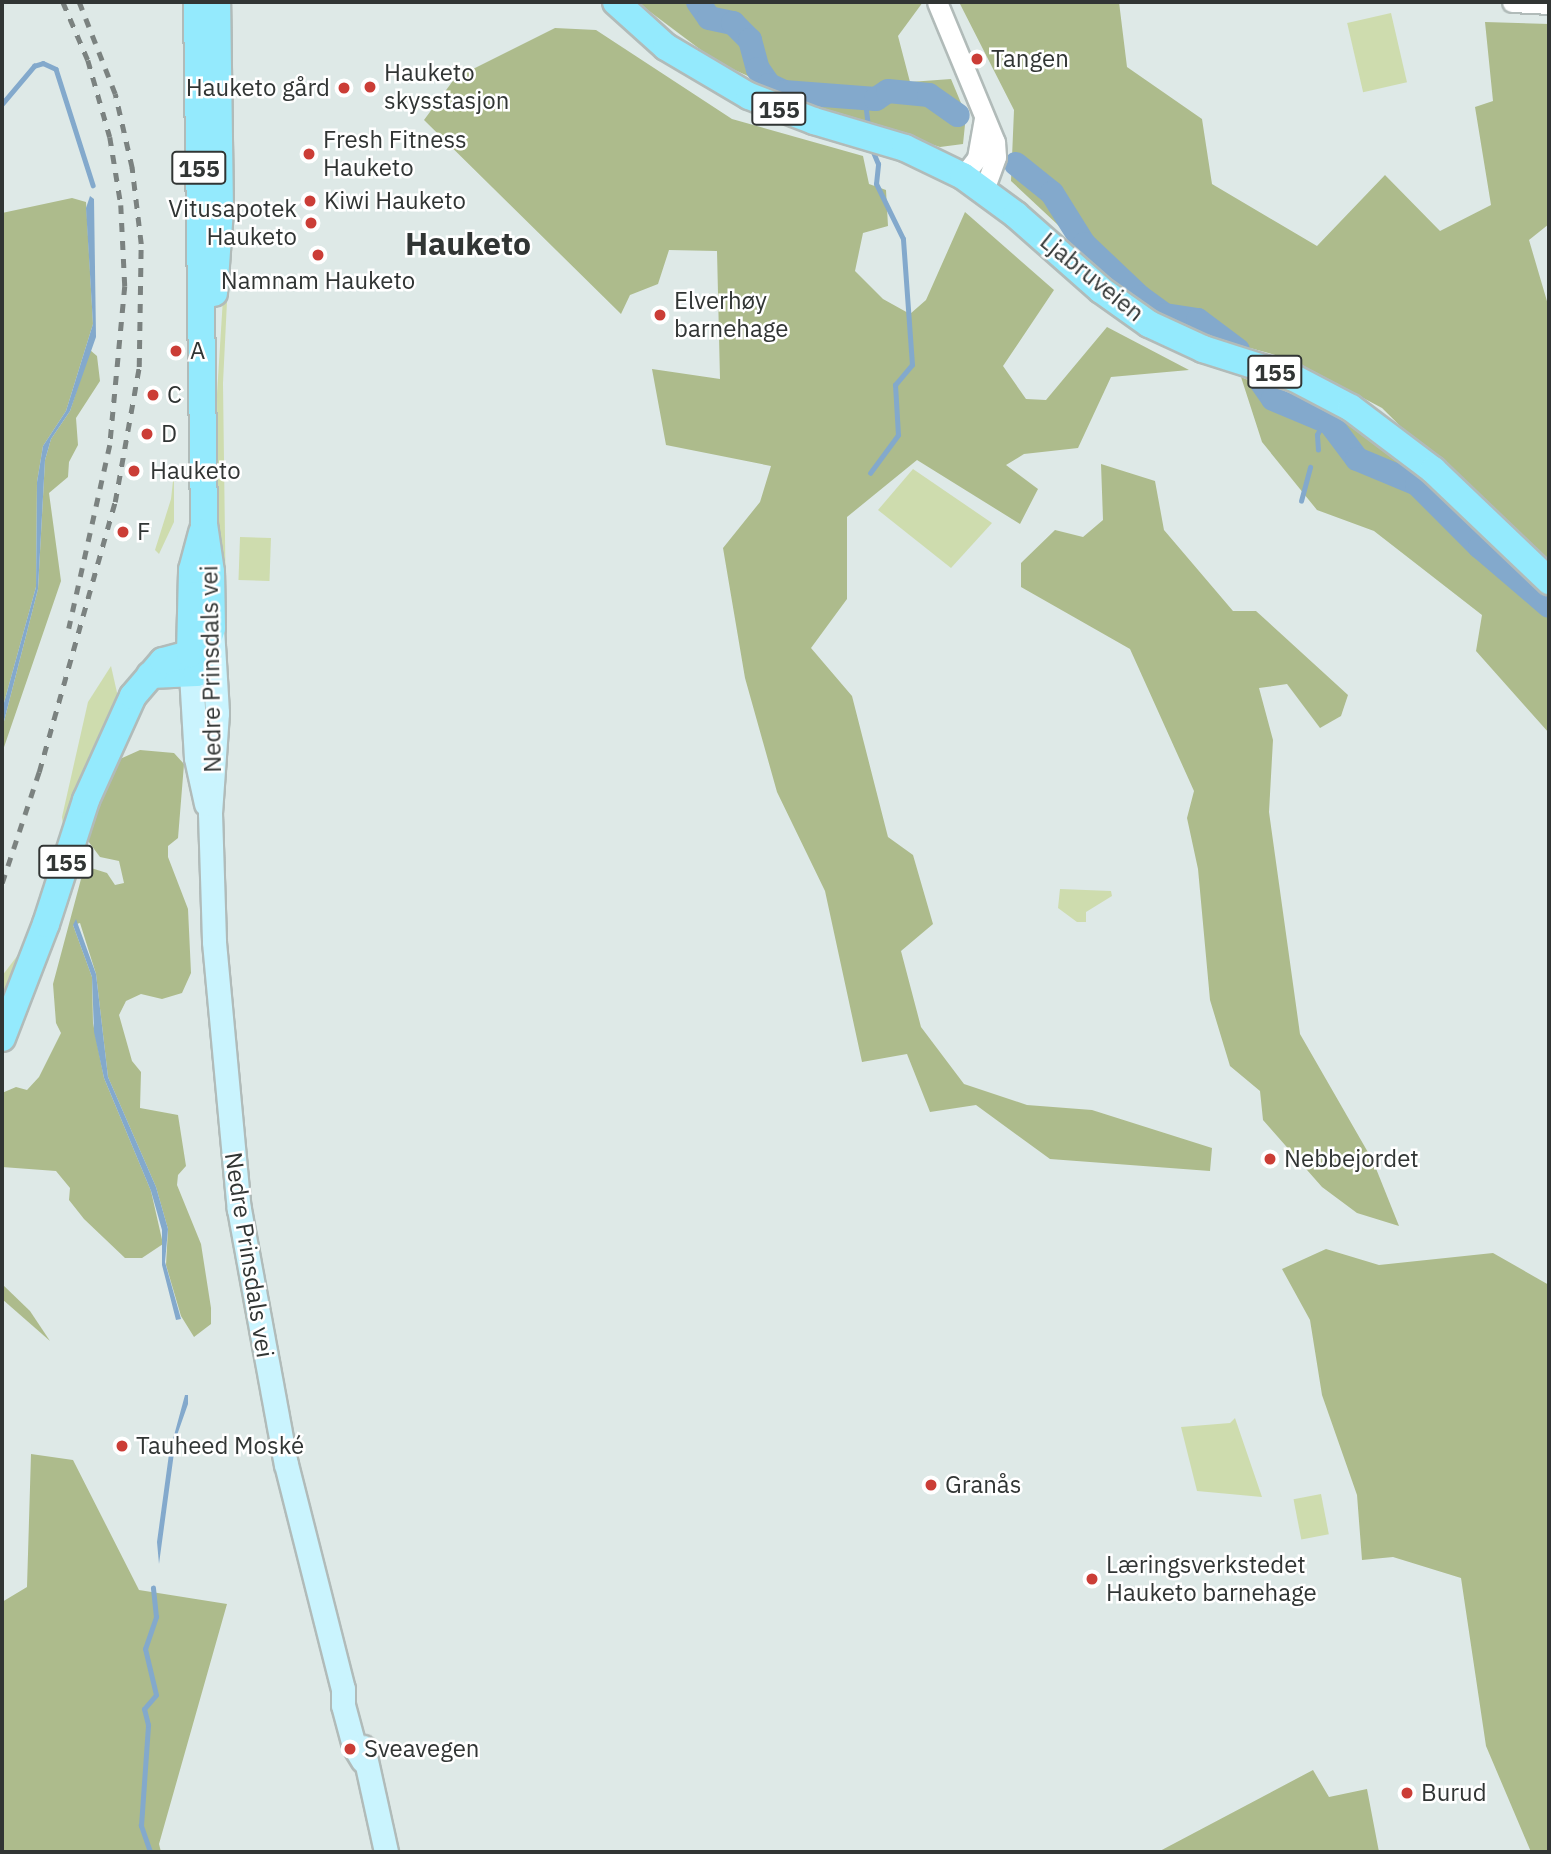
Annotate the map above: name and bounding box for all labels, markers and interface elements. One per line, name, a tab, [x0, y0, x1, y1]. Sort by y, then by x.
place label: Tangen	[991, 45, 1069, 73]
marker: Tangen	[969, 51, 985, 67]
place label: Hauketo skysstasjon	[384, 59, 509, 115]
place label: Hauketo gård	[186, 74, 330, 102]
marker: Hauketo skysstasjon	[362, 79, 378, 95]
marker: Hauketo gård	[336, 80, 352, 96]
road number: 155	[751, 90, 807, 128]
place label: Fresh Fitness Hauketo	[323, 126, 467, 182]
marker: Fresh Fitness Hauketo	[301, 146, 317, 162]
road number: 155	[171, 148, 227, 188]
place label: Kiwi Hauketo	[324, 187, 466, 215]
marker: Kiwi Hauketo	[302, 193, 318, 209]
place label: Vitusapotek Hauketo	[168, 195, 297, 251]
marker: Vitusapotek Hauketo	[303, 215, 319, 231]
district label: Hauketo	[405, 224, 531, 262]
street label: Ljabruveien	[1034, 227, 1150, 327]
marker: Namnam Hauketo	[310, 247, 326, 263]
place label: Namnam Hauketo	[221, 267, 415, 295]
place label: Elverhøy barnehage	[674, 287, 789, 343]
marker: Elverhøy barnehage	[652, 307, 668, 323]
place label: A	[190, 337, 205, 365]
marker: A	[168, 343, 184, 359]
road number: 155	[1247, 352, 1303, 392]
place label: C	[167, 381, 182, 409]
marker: C	[145, 387, 161, 403]
place label: D	[161, 420, 177, 448]
marker: D	[139, 426, 155, 442]
place label: Hauketo	[150, 457, 241, 485]
marker: Hauketo	[124, 461, 144, 481]
place label: F	[137, 518, 150, 546]
marker: F	[115, 524, 131, 540]
street label: Nedre Prinsdals vei	[195, 565, 227, 773]
road number: 155	[38, 842, 94, 882]
place label: Nebbejordet	[1284, 1145, 1419, 1173]
street label: Nedre Prinsdals vei	[219, 1150, 279, 1360]
marker: Nebbejordet	[1262, 1151, 1278, 1167]
place label: Tauheed Moské	[136, 1432, 304, 1460]
marker: Tauheed Moské	[114, 1438, 130, 1454]
place label: Granås	[945, 1471, 1021, 1499]
marker: Granås	[923, 1477, 939, 1493]
place label: Læringsverkstedet Hauketo barnehage	[1106, 1551, 1317, 1607]
marker: Læringsverkstedet Hauketo barnehage	[1084, 1571, 1100, 1587]
place label: Sveavegen	[364, 1735, 479, 1763]
marker: Sveavegen	[342, 1741, 358, 1757]
place label: Burud	[1421, 1779, 1487, 1807]
marker: Burud	[1399, 1785, 1415, 1801]

